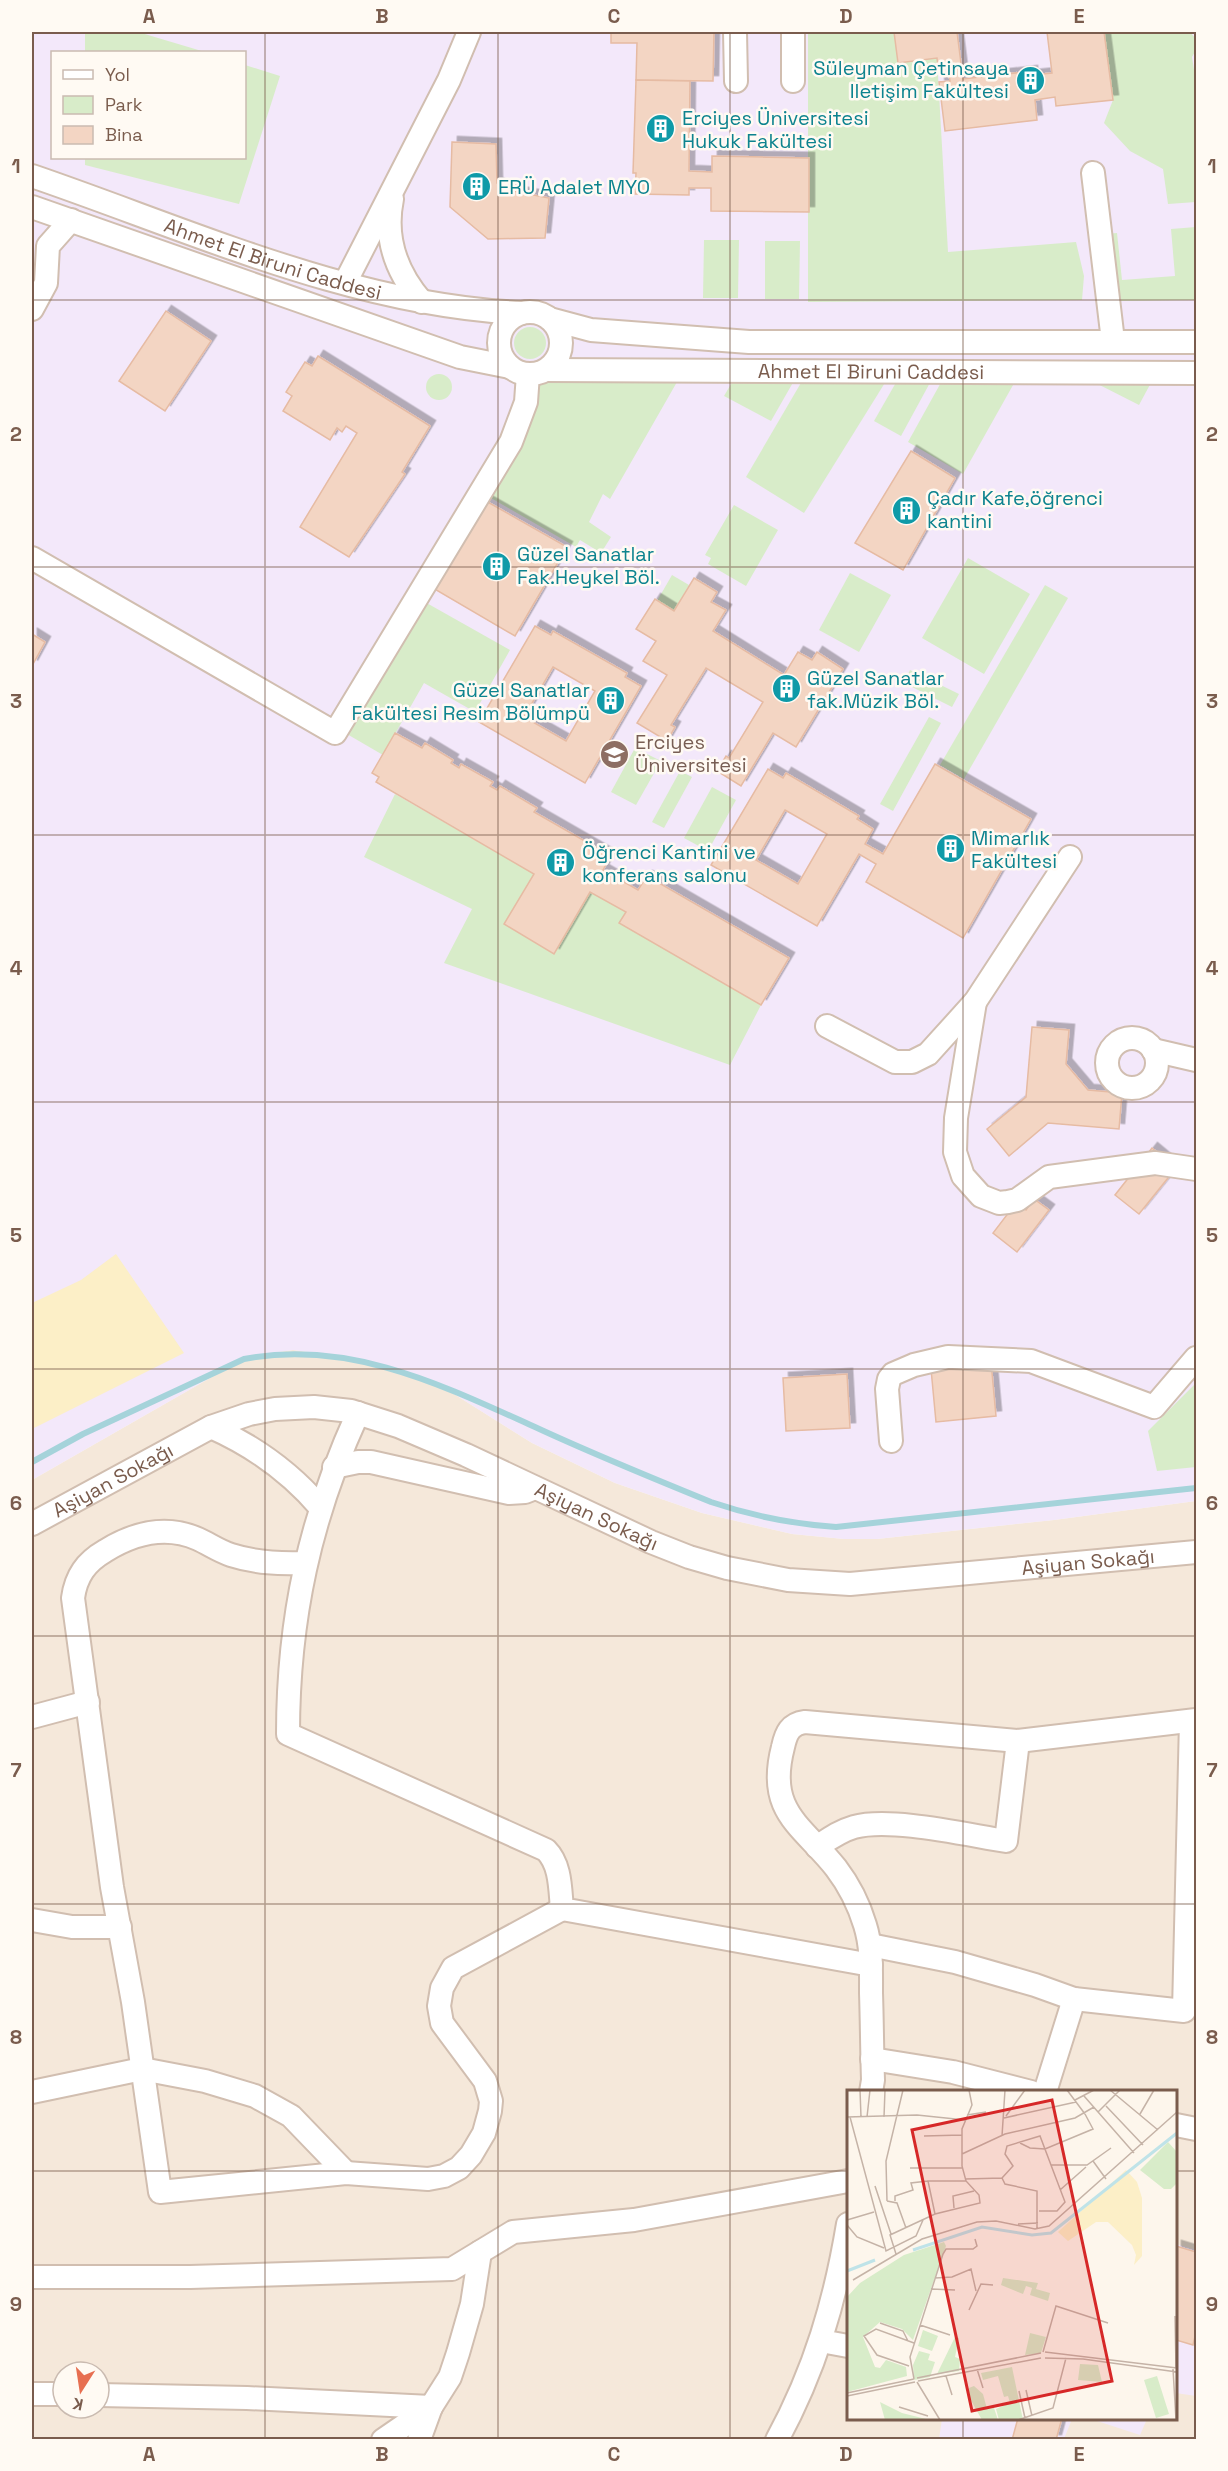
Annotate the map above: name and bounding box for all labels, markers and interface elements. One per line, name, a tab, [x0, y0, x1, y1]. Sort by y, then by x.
text: A	[143, 3, 156, 29]
text: B	[375, 3, 389, 29]
text: C	[608, 3, 621, 29]
text: D	[839, 3, 853, 29]
text: E	[1073, 3, 1085, 29]
legend	[51, 51, 246, 159]
place label: Süleyman Çetinsaya Iletişim Fakültesi	[813, 55, 1009, 104]
text: Yol	[105, 63, 130, 86]
building icon: Süleyman Çetinsaya Iletişim Fakültesi	[1014, 64, 1046, 96]
text: Park	[105, 93, 143, 116]
place label: Erciyes Üniversitesi Hukuk Fakültesi	[682, 105, 869, 154]
building icon: Erciyes Üniversitesi Hukuk Fakültesi	[645, 113, 677, 145]
text: Bina	[105, 123, 143, 146]
text: 1	[11, 153, 21, 179]
text: 1	[1207, 153, 1217, 179]
building icon: ERÜ Adalet MYO	[461, 171, 493, 203]
place label: ERÜ Adalet MYO	[498, 174, 650, 200]
street label: Ahmet El Biruni Caddesi	[161, 212, 384, 305]
street label: Ahmet El Biruni Caddesi	[758, 358, 984, 385]
text: 2	[10, 421, 22, 447]
text: 2	[1206, 421, 1218, 447]
place label: Çadır Kafe,öğrenci kantini	[927, 485, 1103, 534]
building icon: Çadır Kafe,öğrenci kantini	[890, 494, 922, 526]
place label: Güzel Sanatlar Fak.Heykel Böl.	[517, 541, 660, 590]
building icon: Güzel Sanatlar Fak.Heykel Böl.	[480, 550, 512, 582]
place label: Güzel Sanatlar fak.Müzik Böl.	[807, 665, 944, 714]
building icon: Güzel Sanatlar fak.Müzik Böl.	[770, 673, 802, 705]
place label: Güzel Sanatlar Fakültesi Resim Bölümpü	[351, 677, 590, 726]
building icon: Güzel Sanatlar Fakültesi Resim Bölümpü	[595, 685, 627, 717]
text: 3	[10, 688, 22, 714]
text: 3	[1206, 688, 1218, 714]
place label: Erciyes Üniversitesi	[635, 729, 747, 778]
school or university icon: Erciyes Üniversitesi	[598, 738, 630, 770]
place label: Mimarlık Fakültesi	[971, 825, 1057, 874]
building icon: Mimarlık Fakültesi	[934, 833, 966, 865]
place label: Öğrenci Kantini ve konferans salonu	[582, 839, 756, 888]
building icon: Öğrenci Kantini ve konferans salonu	[545, 847, 577, 879]
text: 4	[10, 955, 23, 981]
text: 4	[1206, 955, 1219, 981]
text: 5	[10, 1222, 22, 1248]
text: 5	[1206, 1222, 1218, 1248]
street label: Aşiyan Sokağı	[48, 1437, 178, 1523]
street label: Aşiyan Sokağı	[531, 1476, 662, 1556]
text: 6	[10, 1490, 22, 1516]
text: 6	[1206, 1490, 1218, 1516]
street label: Aşiyan Sokağı	[1020, 1543, 1156, 1581]
text: 7	[10, 1757, 22, 1783]
text: 7	[1206, 1757, 1218, 1783]
text: 8	[10, 2024, 22, 2050]
text: 8	[1206, 2024, 1218, 2050]
inset map	[847, 2090, 1177, 2420]
text: 9	[10, 2291, 22, 2317]
text: 9	[1206, 2291, 1218, 2317]
north arrow	[51, 2360, 111, 2420]
text: K	[71, 2393, 85, 2415]
text: A	[143, 2441, 156, 2467]
text: B	[375, 2441, 389, 2467]
text: C	[608, 2441, 621, 2467]
text: D	[839, 2441, 853, 2467]
text: E	[1073, 2441, 1085, 2467]

